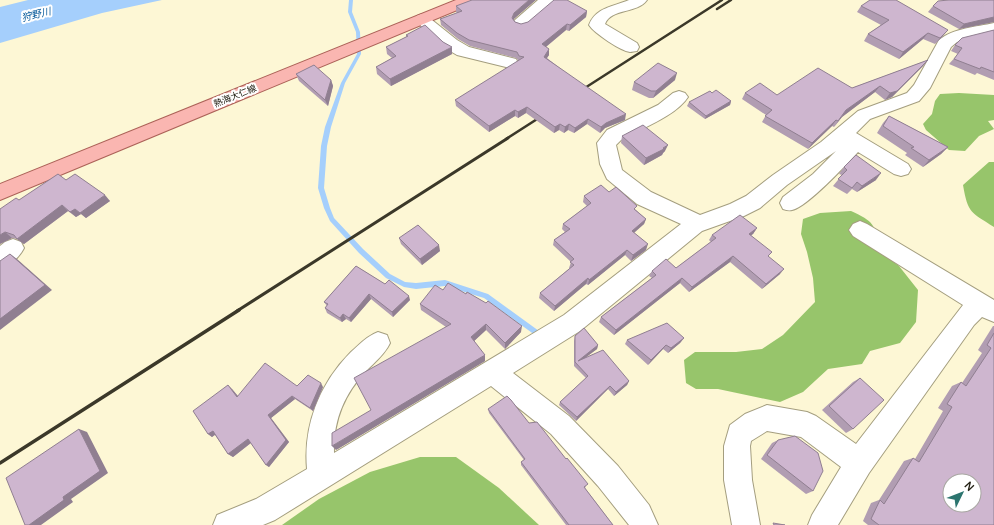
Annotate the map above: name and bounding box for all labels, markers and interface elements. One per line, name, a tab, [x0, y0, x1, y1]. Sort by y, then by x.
water label: 狩野川	[20, 3, 53, 24]
street label: 熱海大仁線	[212, 81, 259, 110]
north arrow	[942, 473, 982, 513]
text: N	[961, 478, 978, 494]

